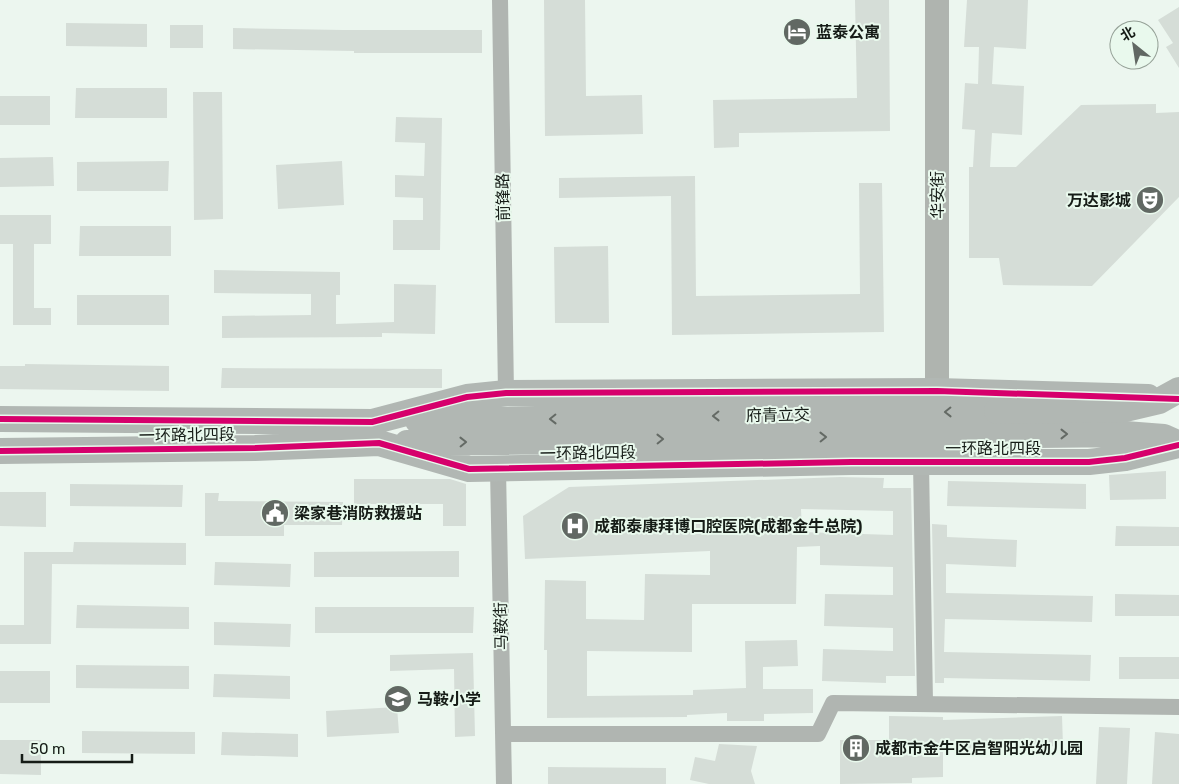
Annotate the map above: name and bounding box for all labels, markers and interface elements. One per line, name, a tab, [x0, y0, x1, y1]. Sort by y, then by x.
hotel icon: 蓝泰公寓	[782, 17, 812, 47]
north arrow	[1109, 20, 1159, 70]
place label: 蓝泰公寓	[816, 23, 880, 42]
text: 北	[1117, 23, 1138, 45]
street label: 华安街	[928, 171, 947, 219]
street label: 前锋路	[493, 173, 513, 221]
theatre icon: 万达影城	[1135, 185, 1165, 215]
place label: 万达影城	[1067, 191, 1131, 210]
street label: 府青立交	[746, 405, 810, 425]
one-way arrow	[944, 406, 952, 417]
one-way arrow	[712, 411, 720, 421]
one-way arrow	[549, 414, 557, 424]
street label: 一环路北四段	[139, 425, 235, 445]
one-way arrow	[1061, 429, 1069, 439]
one-way arrow	[819, 431, 827, 442]
one-way arrow	[657, 434, 665, 444]
one-way arrow	[459, 436, 467, 447]
street label: 一环路北四段	[945, 439, 1041, 458]
street label: 一环路北四段	[540, 443, 636, 463]
public building icon: 梁家巷消防救援站	[260, 498, 290, 528]
place label: 梁家巷消防救援站	[294, 504, 422, 523]
hospital icon: 成都泰康拜博口腔医院(成都金牛总院)	[560, 511, 590, 541]
place label: 成都泰康拜博口腔医院(成都金牛总院)	[594, 517, 862, 536]
street label: 马鞍街	[491, 602, 511, 650]
school or university icon: 马鞍小学	[383, 684, 413, 714]
place label: 马鞍小学	[417, 690, 481, 709]
scale bar	[22, 732, 132, 764]
building icon: 成都市金牛区启智阳光幼儿园	[841, 733, 871, 763]
place label: 成都市金牛区启智阳光幼儿园	[875, 739, 1083, 758]
text: 50 m	[30, 740, 65, 758]

